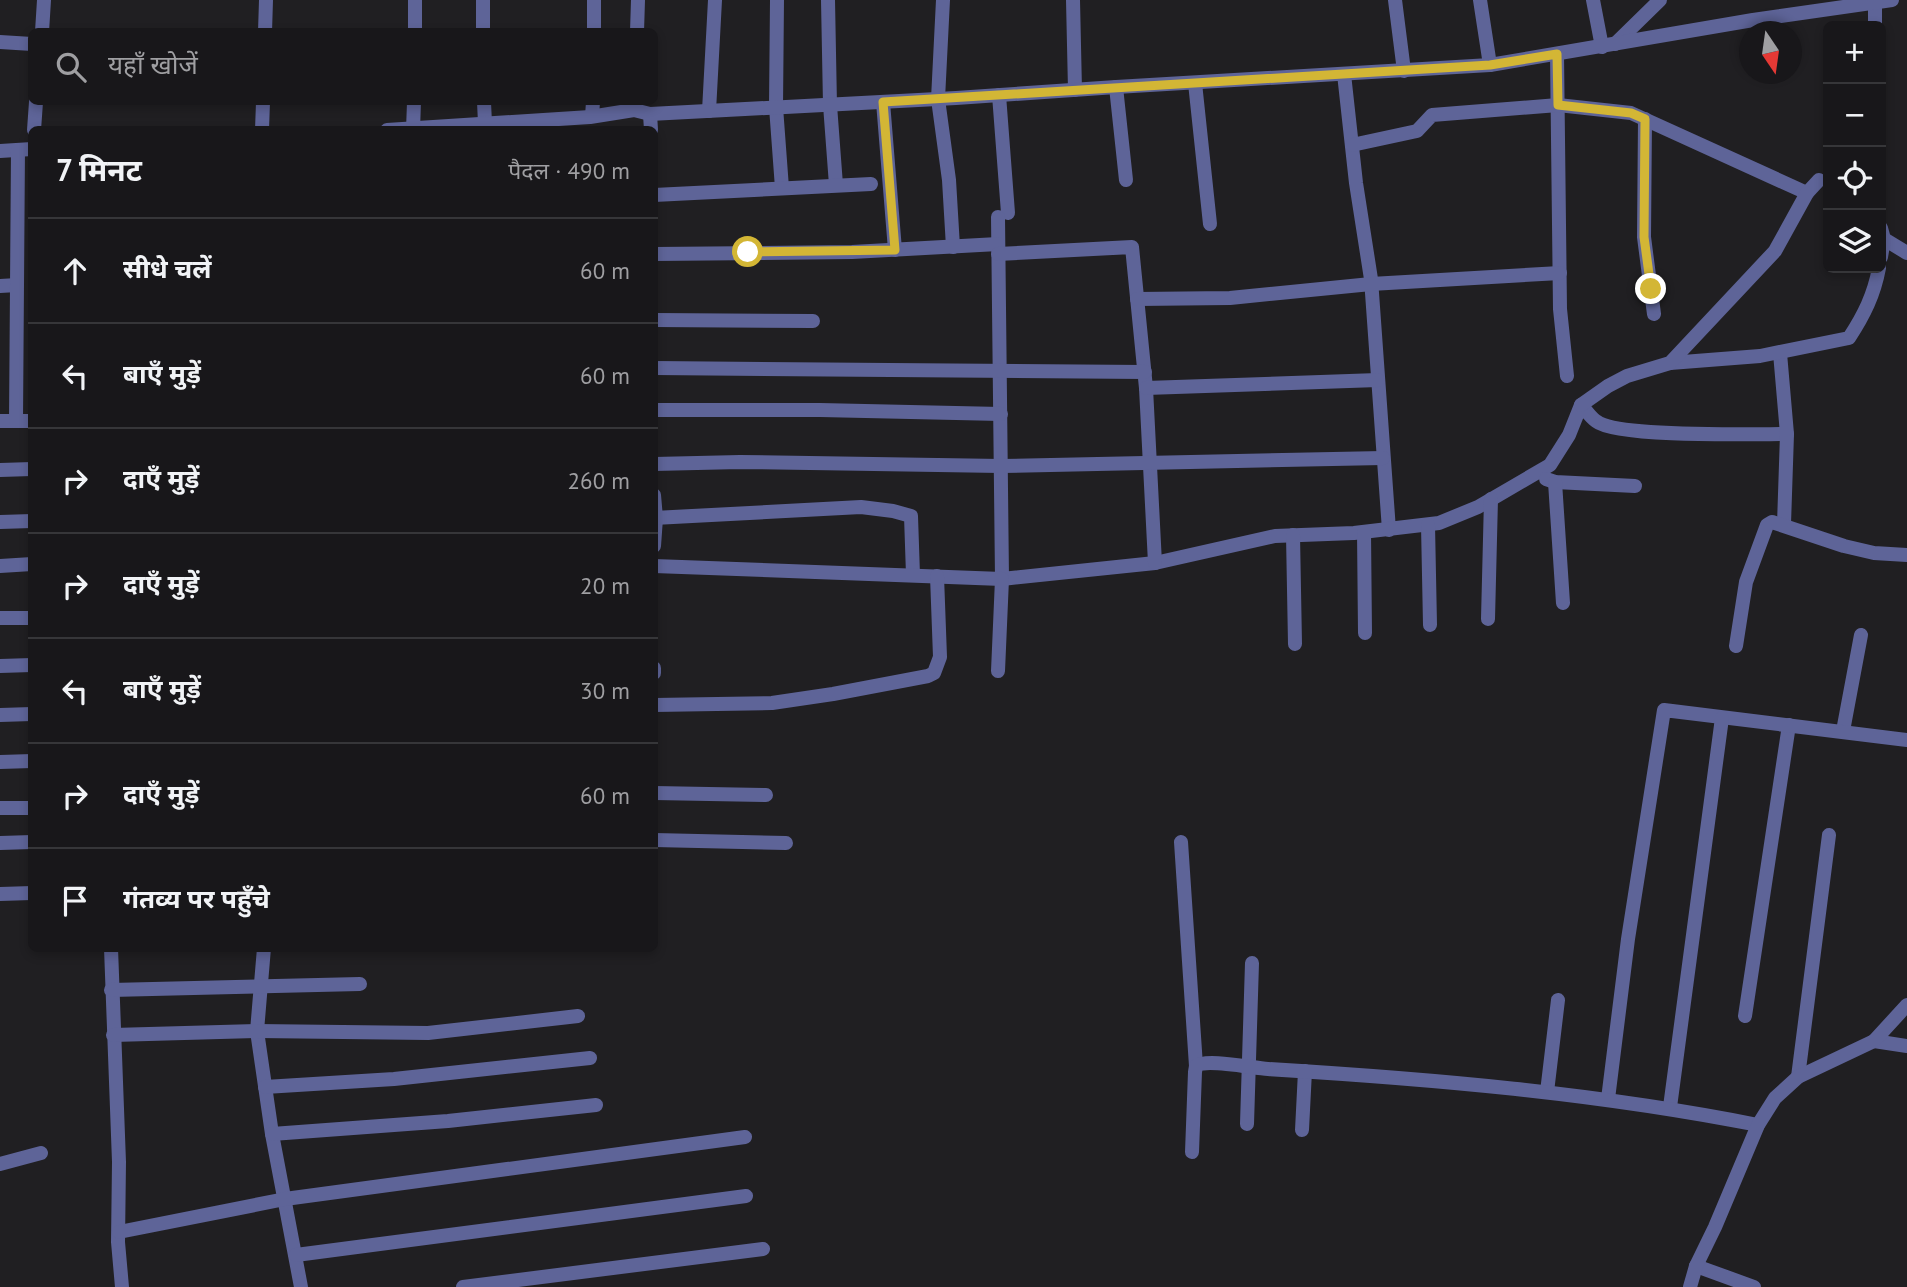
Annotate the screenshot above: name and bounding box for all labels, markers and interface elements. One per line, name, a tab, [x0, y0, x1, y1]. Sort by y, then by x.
north arrow	[1739, 21, 1802, 84]
map controls	[1823, 21, 1886, 273]
button: +	[1823, 21, 1886, 84]
search box	[28, 28, 658, 105]
icon: search	[52, 48, 90, 86]
text: यहाँ खोजें	[108, 48, 198, 81]
button: −	[1823, 84, 1886, 147]
button: locate	[1823, 147, 1886, 210]
text: 7 मिनट	[56, 150, 142, 189]
text: पैदल · 490 m	[508, 156, 630, 185]
button: layers	[1823, 210, 1886, 273]
route start	[732, 236, 763, 267]
icon: ahead	[56, 252, 94, 290]
text: सीधे चलें	[123, 252, 212, 285]
text: 60 m	[580, 256, 630, 285]
route end	[1635, 273, 1666, 304]
icon: left	[56, 357, 94, 395]
text: बाएँ मुड़ें	[123, 357, 201, 390]
text: 60 m	[580, 361, 630, 390]
icon: right	[56, 462, 94, 500]
text: दाएँ मुड़ें	[123, 462, 199, 495]
text: 260 m	[568, 466, 630, 495]
icon: right	[56, 567, 94, 605]
text: दाएँ मुड़ें	[123, 567, 199, 600]
text: 20 m	[580, 571, 630, 600]
icon: left	[56, 672, 94, 710]
text: बाएँ मुड़ें	[123, 672, 201, 705]
text: 30 m	[580, 676, 630, 705]
icon: right	[56, 777, 94, 815]
text: दाएँ मुड़ें	[123, 777, 199, 810]
text: 60 m	[580, 781, 630, 810]
icon: arrive	[56, 882, 94, 920]
text: गंतव्य पर पहुँचे	[123, 882, 270, 915]

